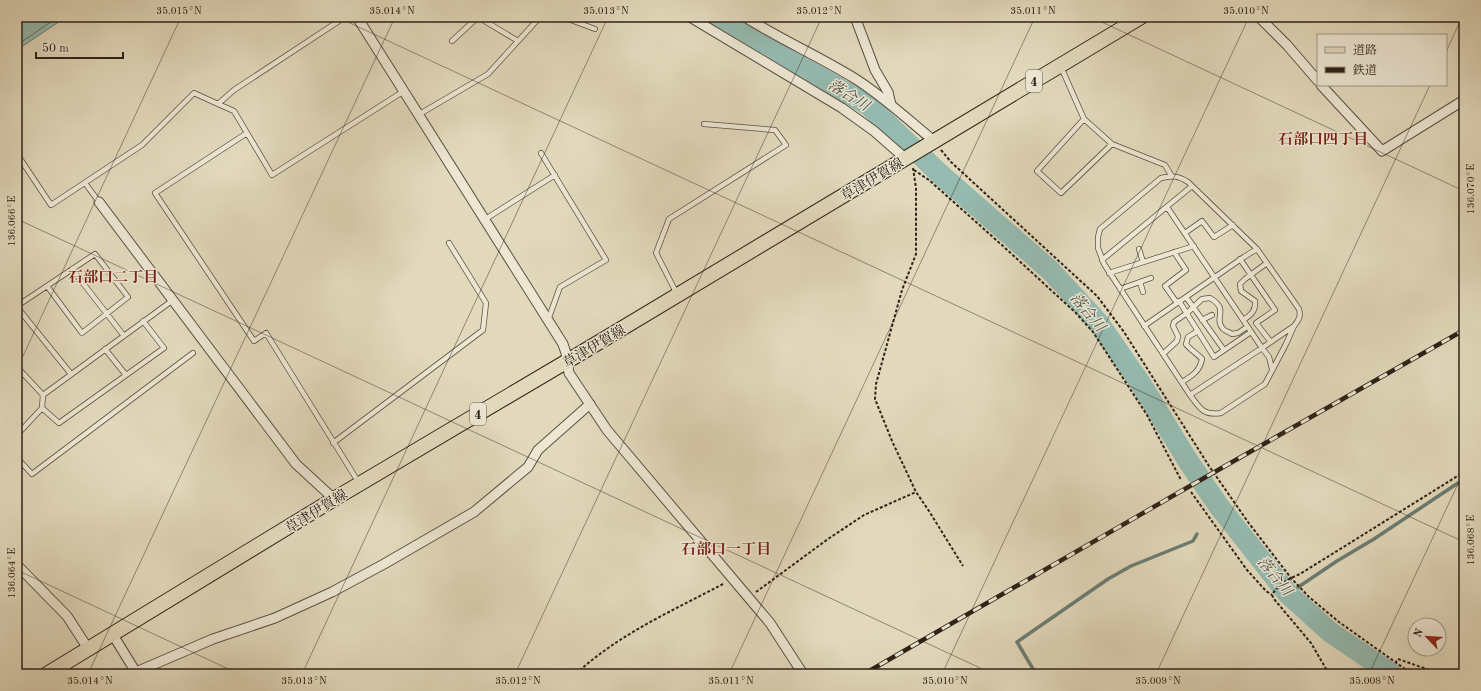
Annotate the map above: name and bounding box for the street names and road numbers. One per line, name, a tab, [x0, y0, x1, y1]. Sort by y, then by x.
road number: 4	[1026, 70, 1042, 92]
street label: 草津伊賀線	[838, 155, 906, 204]
street label: 草津伊賀線	[560, 322, 628, 371]
road number: 4	[470, 403, 486, 425]
street label: 草津伊賀線	[283, 487, 350, 536]

